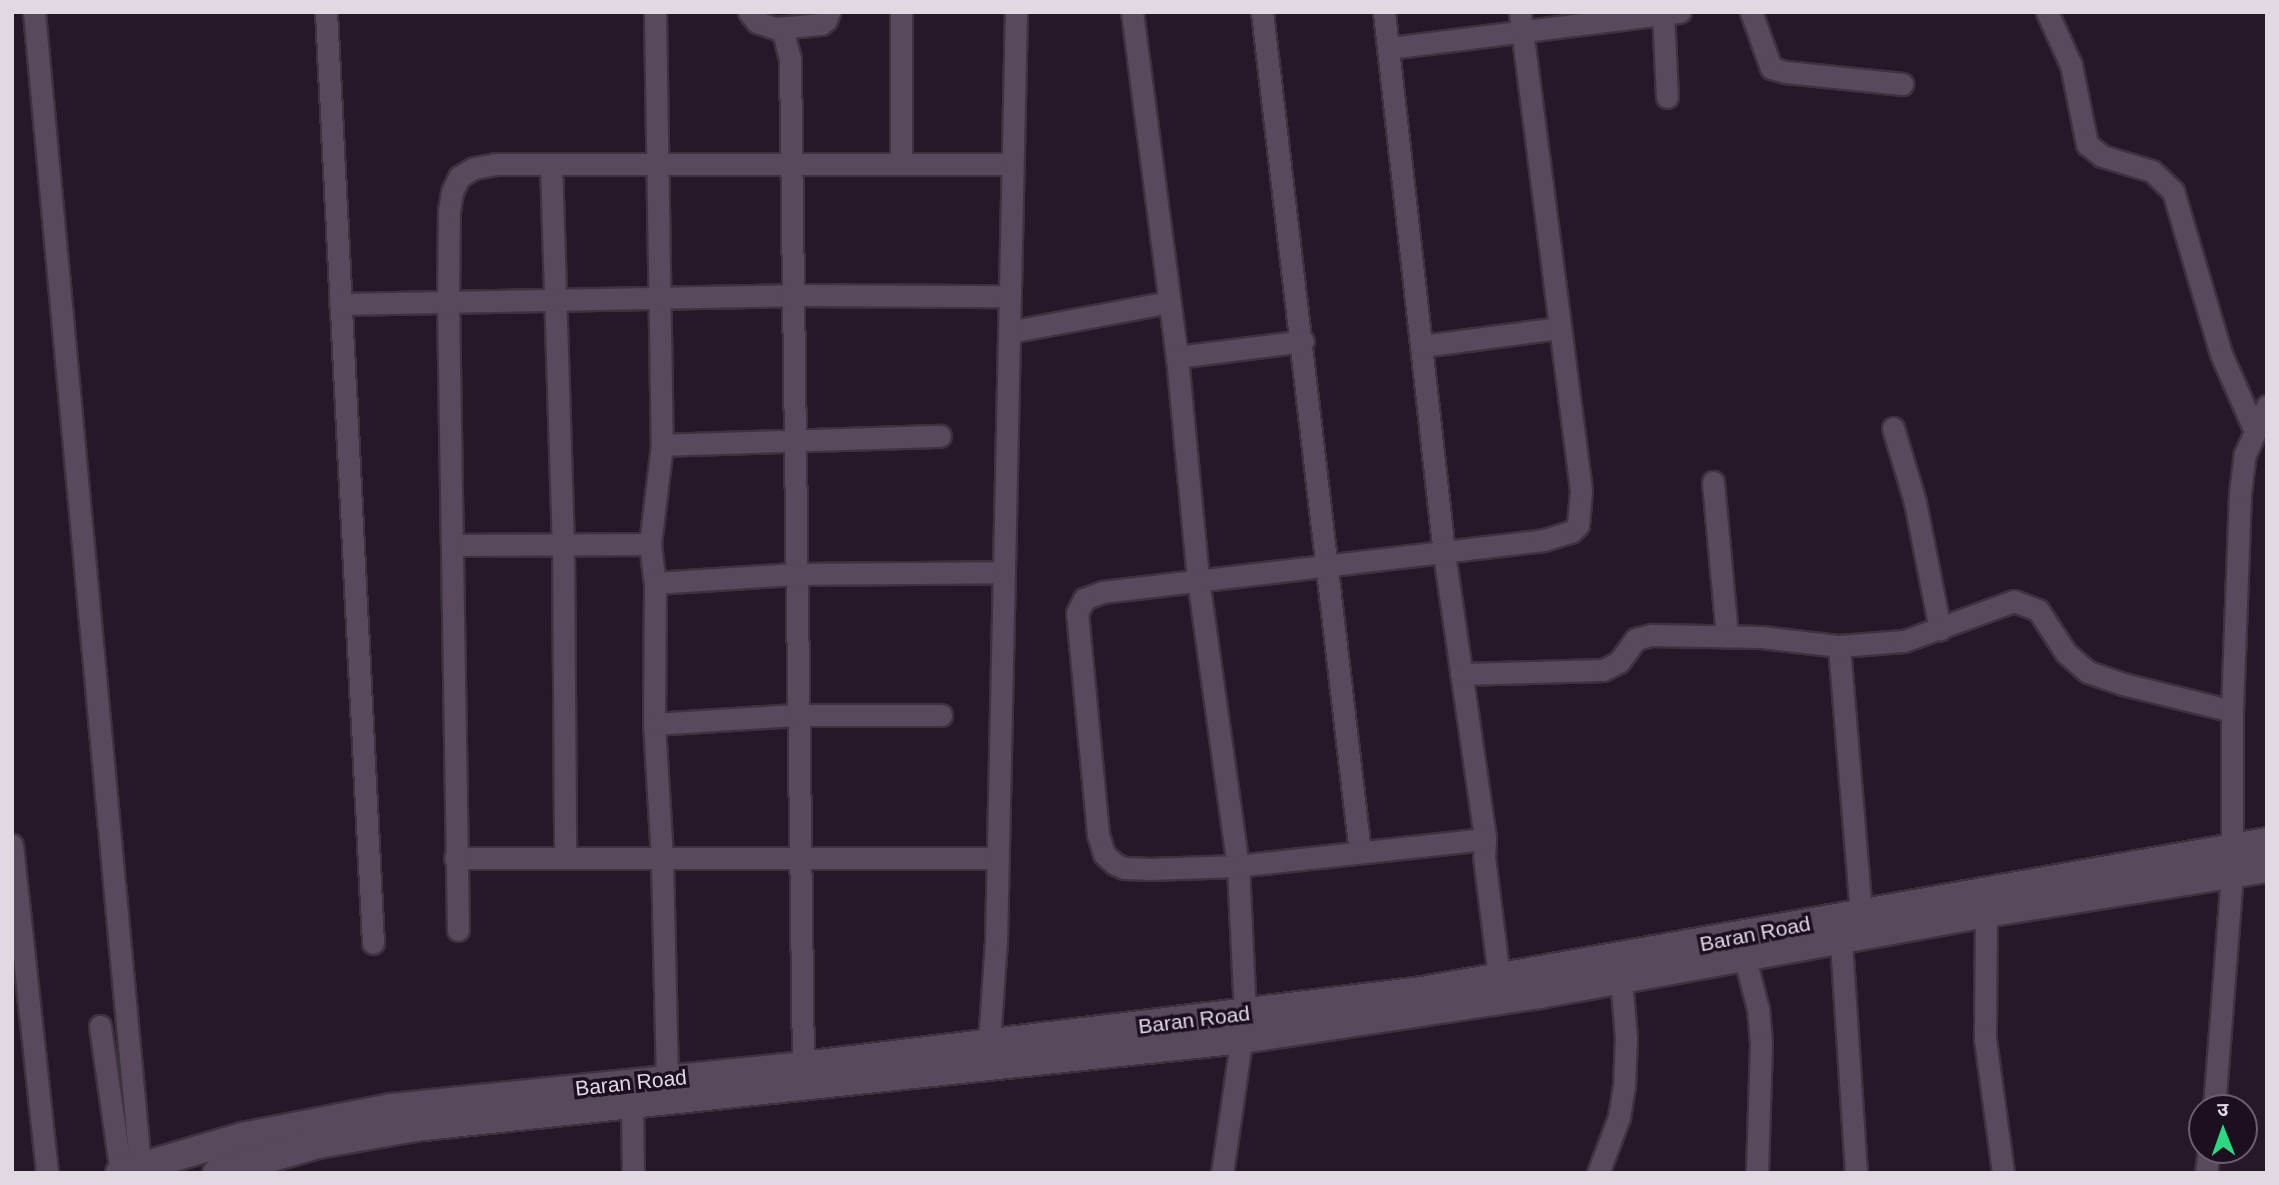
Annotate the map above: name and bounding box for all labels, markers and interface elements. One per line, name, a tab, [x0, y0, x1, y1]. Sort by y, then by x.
street label: Baran Road	[1698, 911, 1812, 957]
street label: Baran Road	[1137, 1001, 1251, 1039]
street label: Baran Road	[574, 1065, 688, 1101]
north arrow	[2188, 1094, 2258, 1164]
text: उ	[2217, 1099, 2228, 1120]

